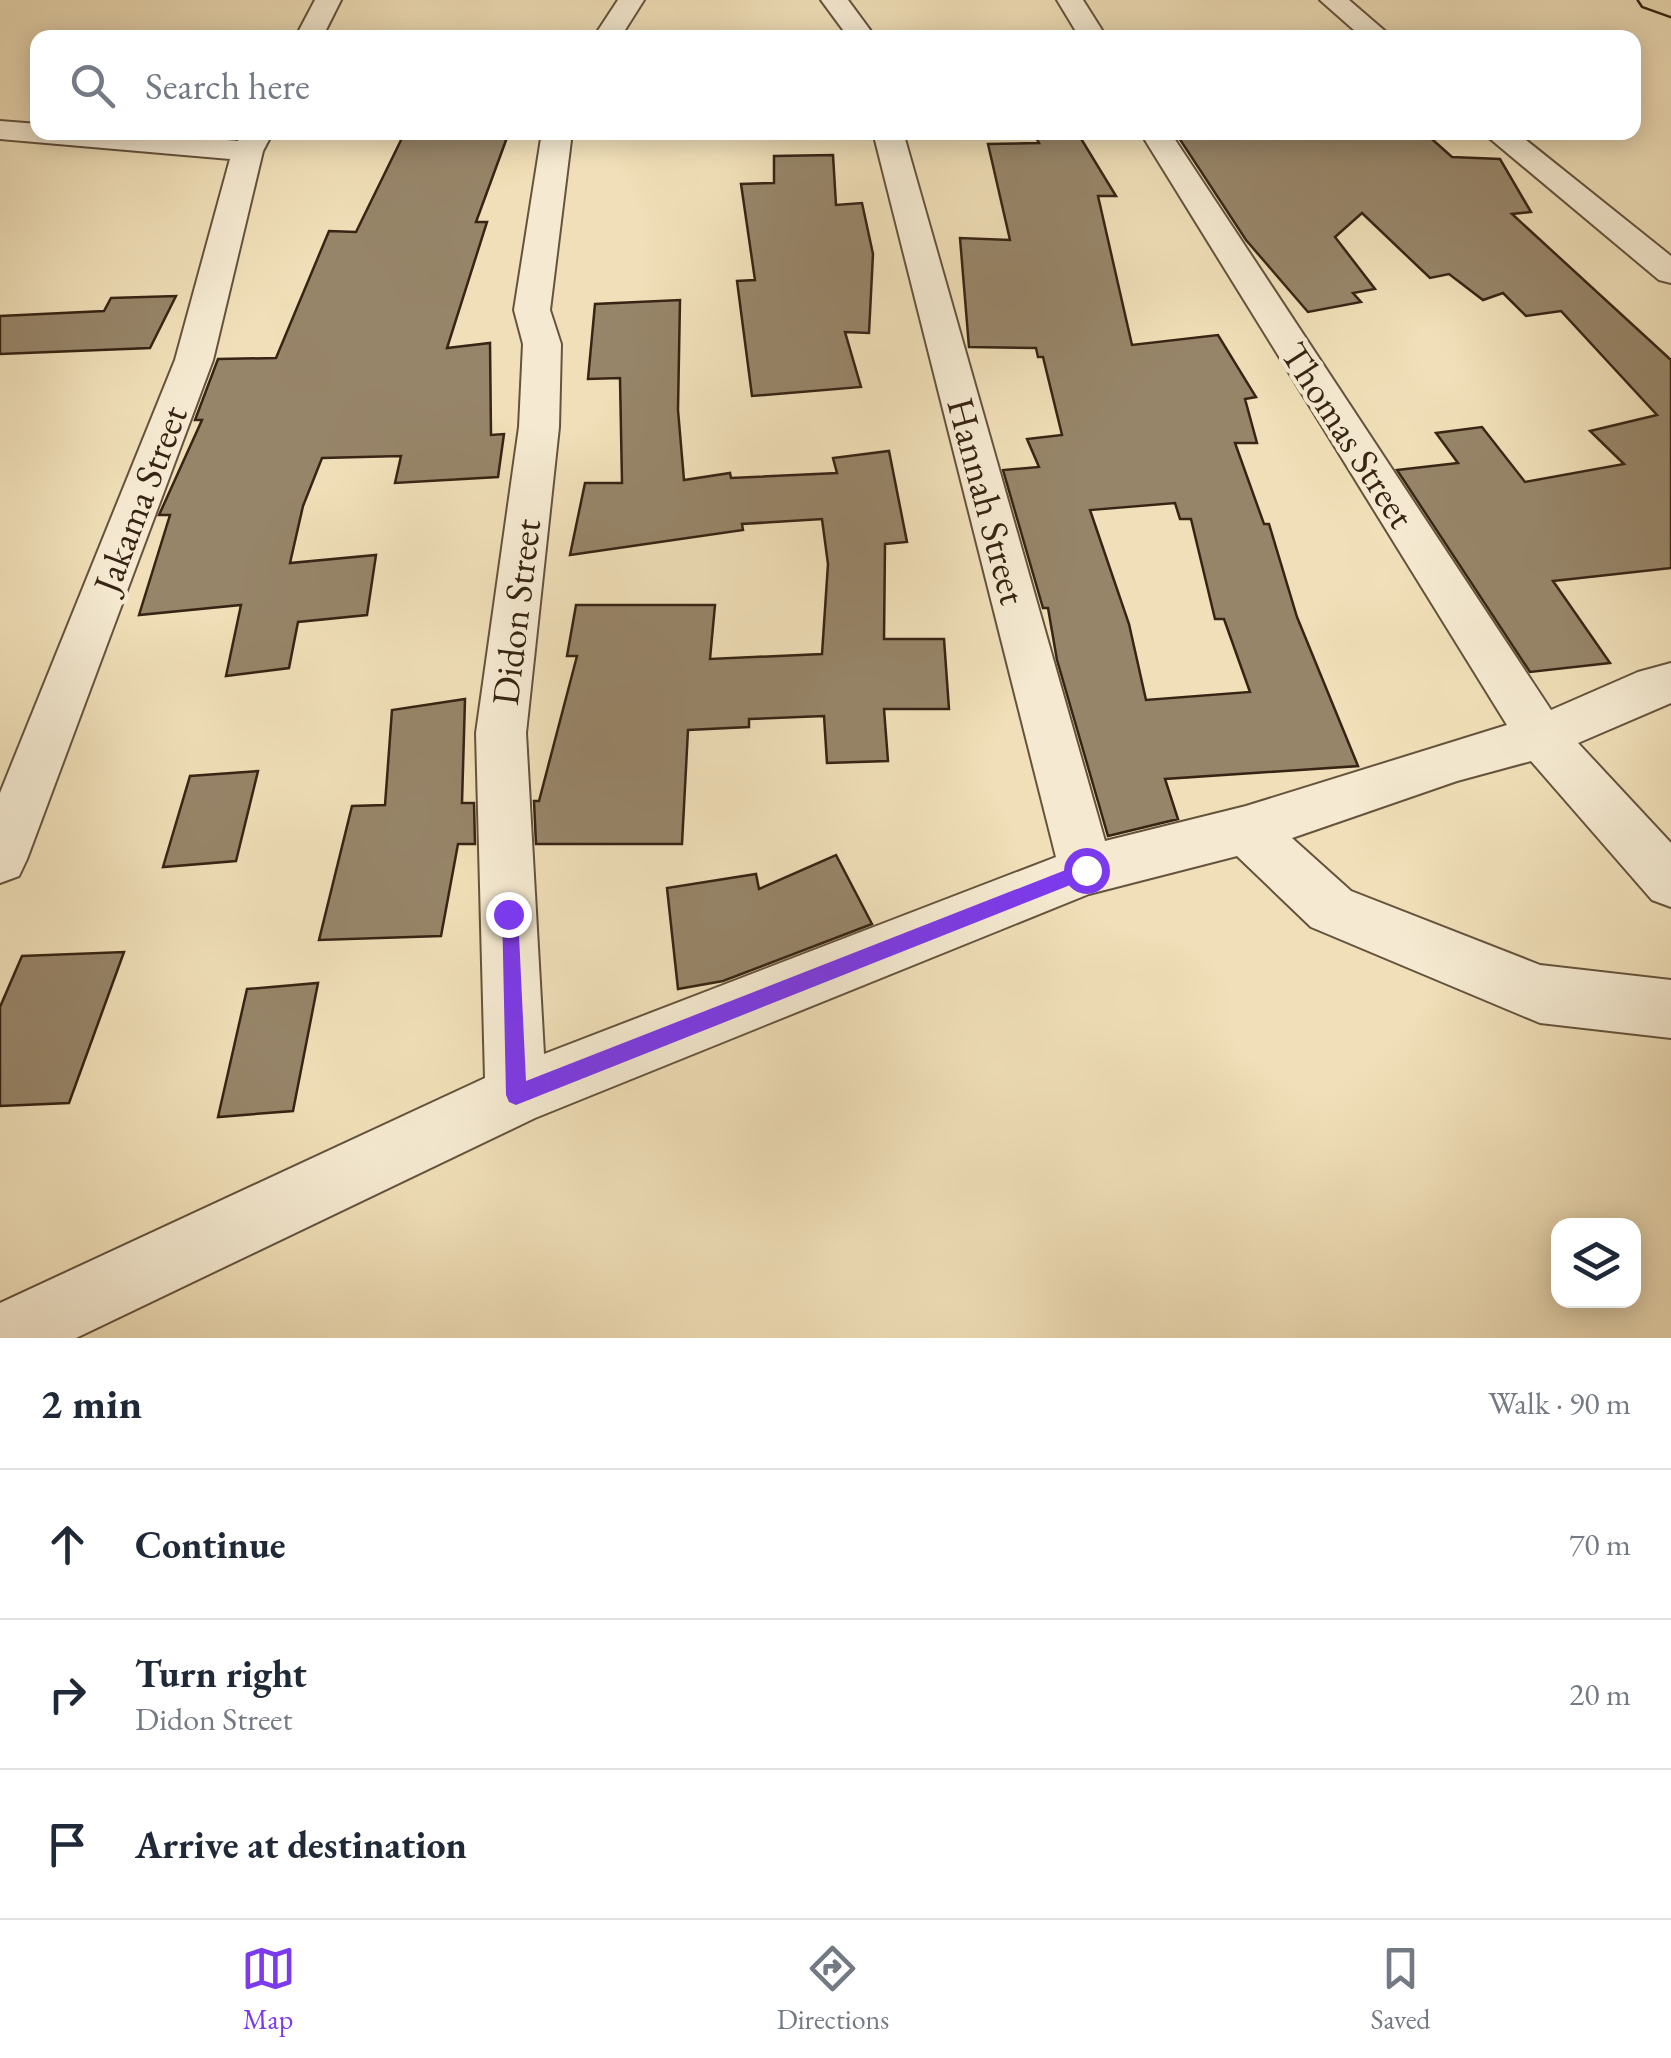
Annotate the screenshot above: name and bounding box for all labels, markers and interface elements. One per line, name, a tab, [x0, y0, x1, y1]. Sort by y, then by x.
search box	[30, 30, 1641, 140]
icon: search	[65, 58, 120, 113]
text: Search here	[145, 61, 310, 110]
street label: Thomas Street	[1270, 333, 1427, 537]
street label: Hannah Street	[936, 392, 1039, 610]
street label: Jakama Street	[80, 398, 198, 602]
street label: Didon Street	[480, 516, 551, 708]
route start	[1064, 848, 1110, 894]
route end	[486, 892, 532, 938]
map controls	[1551, 1218, 1641, 1308]
button: layers	[1551, 1218, 1641, 1308]
text: 2 min	[40, 1376, 142, 1431]
text: Walk · 90 m	[1488, 1382, 1631, 1424]
icon: ahead	[40, 1517, 95, 1572]
text: Continue	[135, 1520, 286, 1569]
text: 70 m	[1569, 1523, 1631, 1565]
text: Turn right	[135, 1649, 307, 1698]
icon: right	[40, 1667, 95, 1722]
text: 20 m	[1569, 1673, 1631, 1715]
text: Didon Street	[135, 1698, 293, 1740]
icon: arrive	[40, 1817, 95, 1872]
text: Arrive at destination	[135, 1820, 467, 1869]
tab: Map	[241, 1941, 296, 2037]
tab: Directions	[777, 1941, 889, 2037]
tab: Saved	[1370, 1941, 1430, 2037]

